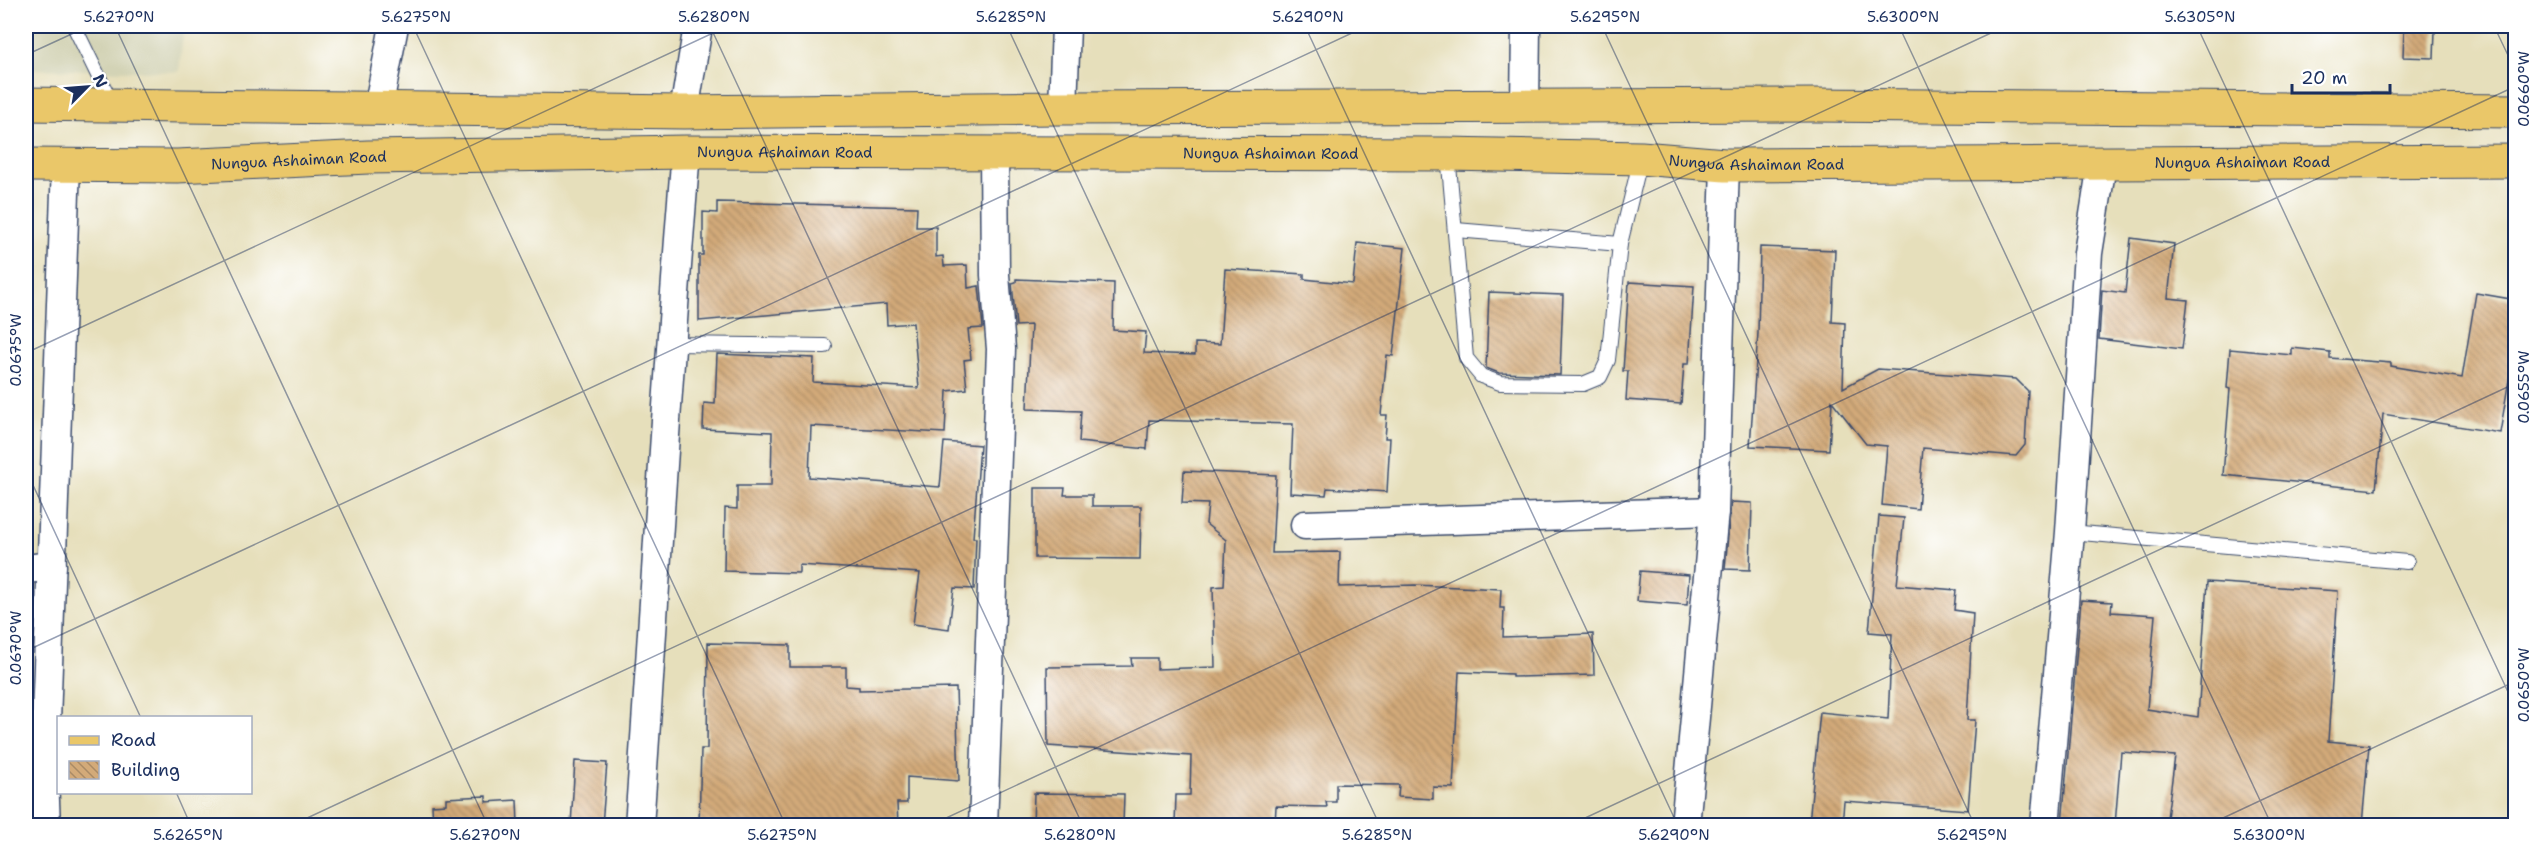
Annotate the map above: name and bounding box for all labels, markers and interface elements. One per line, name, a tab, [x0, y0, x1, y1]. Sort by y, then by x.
text: 5.6270°N	[83, 7, 155, 27]
text: 5.6275°N	[381, 7, 451, 27]
text: 5.6280°N	[678, 7, 750, 27]
text: 5.6285°N	[976, 7, 1046, 27]
text: 5.6290°N	[1272, 7, 1344, 27]
text: 5.6295°N	[1570, 7, 1640, 27]
text: 5.6300°N	[1867, 7, 1939, 27]
text: 5.6305°N	[2165, 7, 2235, 27]
text: 0.0660°W	[2514, 51, 2534, 127]
north arrow	[57, 57, 117, 117]
scale bar	[2292, 57, 2390, 95]
text: 20 m	[2301, 66, 2347, 90]
text: N	[88, 71, 112, 91]
street label: Nungua Ashaiman Road	[697, 142, 873, 162]
street label: Nungua Ashaiman Road	[1183, 143, 1359, 164]
street label: Nungua Ashaiman Road	[211, 147, 387, 174]
street label: Nungua Ashaiman Road	[1668, 150, 1845, 175]
street label: Nungua Ashaiman Road	[2154, 152, 2331, 173]
text: 0.0675°W	[6, 313, 26, 387]
text: 0.0655°W	[2514, 350, 2534, 424]
text: 0.0670°W	[6, 611, 26, 685]
text: 0.0650°W	[2514, 648, 2534, 722]
legend	[57, 716, 252, 794]
text: Road	[111, 728, 156, 752]
text: Building	[111, 758, 180, 782]
text: 5.6265°N	[153, 825, 223, 845]
text: 5.6270°N	[449, 825, 521, 845]
text: 5.6275°N	[747, 825, 817, 845]
text: 5.6280°N	[1044, 825, 1116, 845]
text: 5.6285°N	[1342, 825, 1412, 845]
text: 5.6290°N	[1638, 825, 1710, 845]
text: 5.6295°N	[1937, 825, 2007, 845]
text: 5.6300°N	[2233, 825, 2305, 845]

